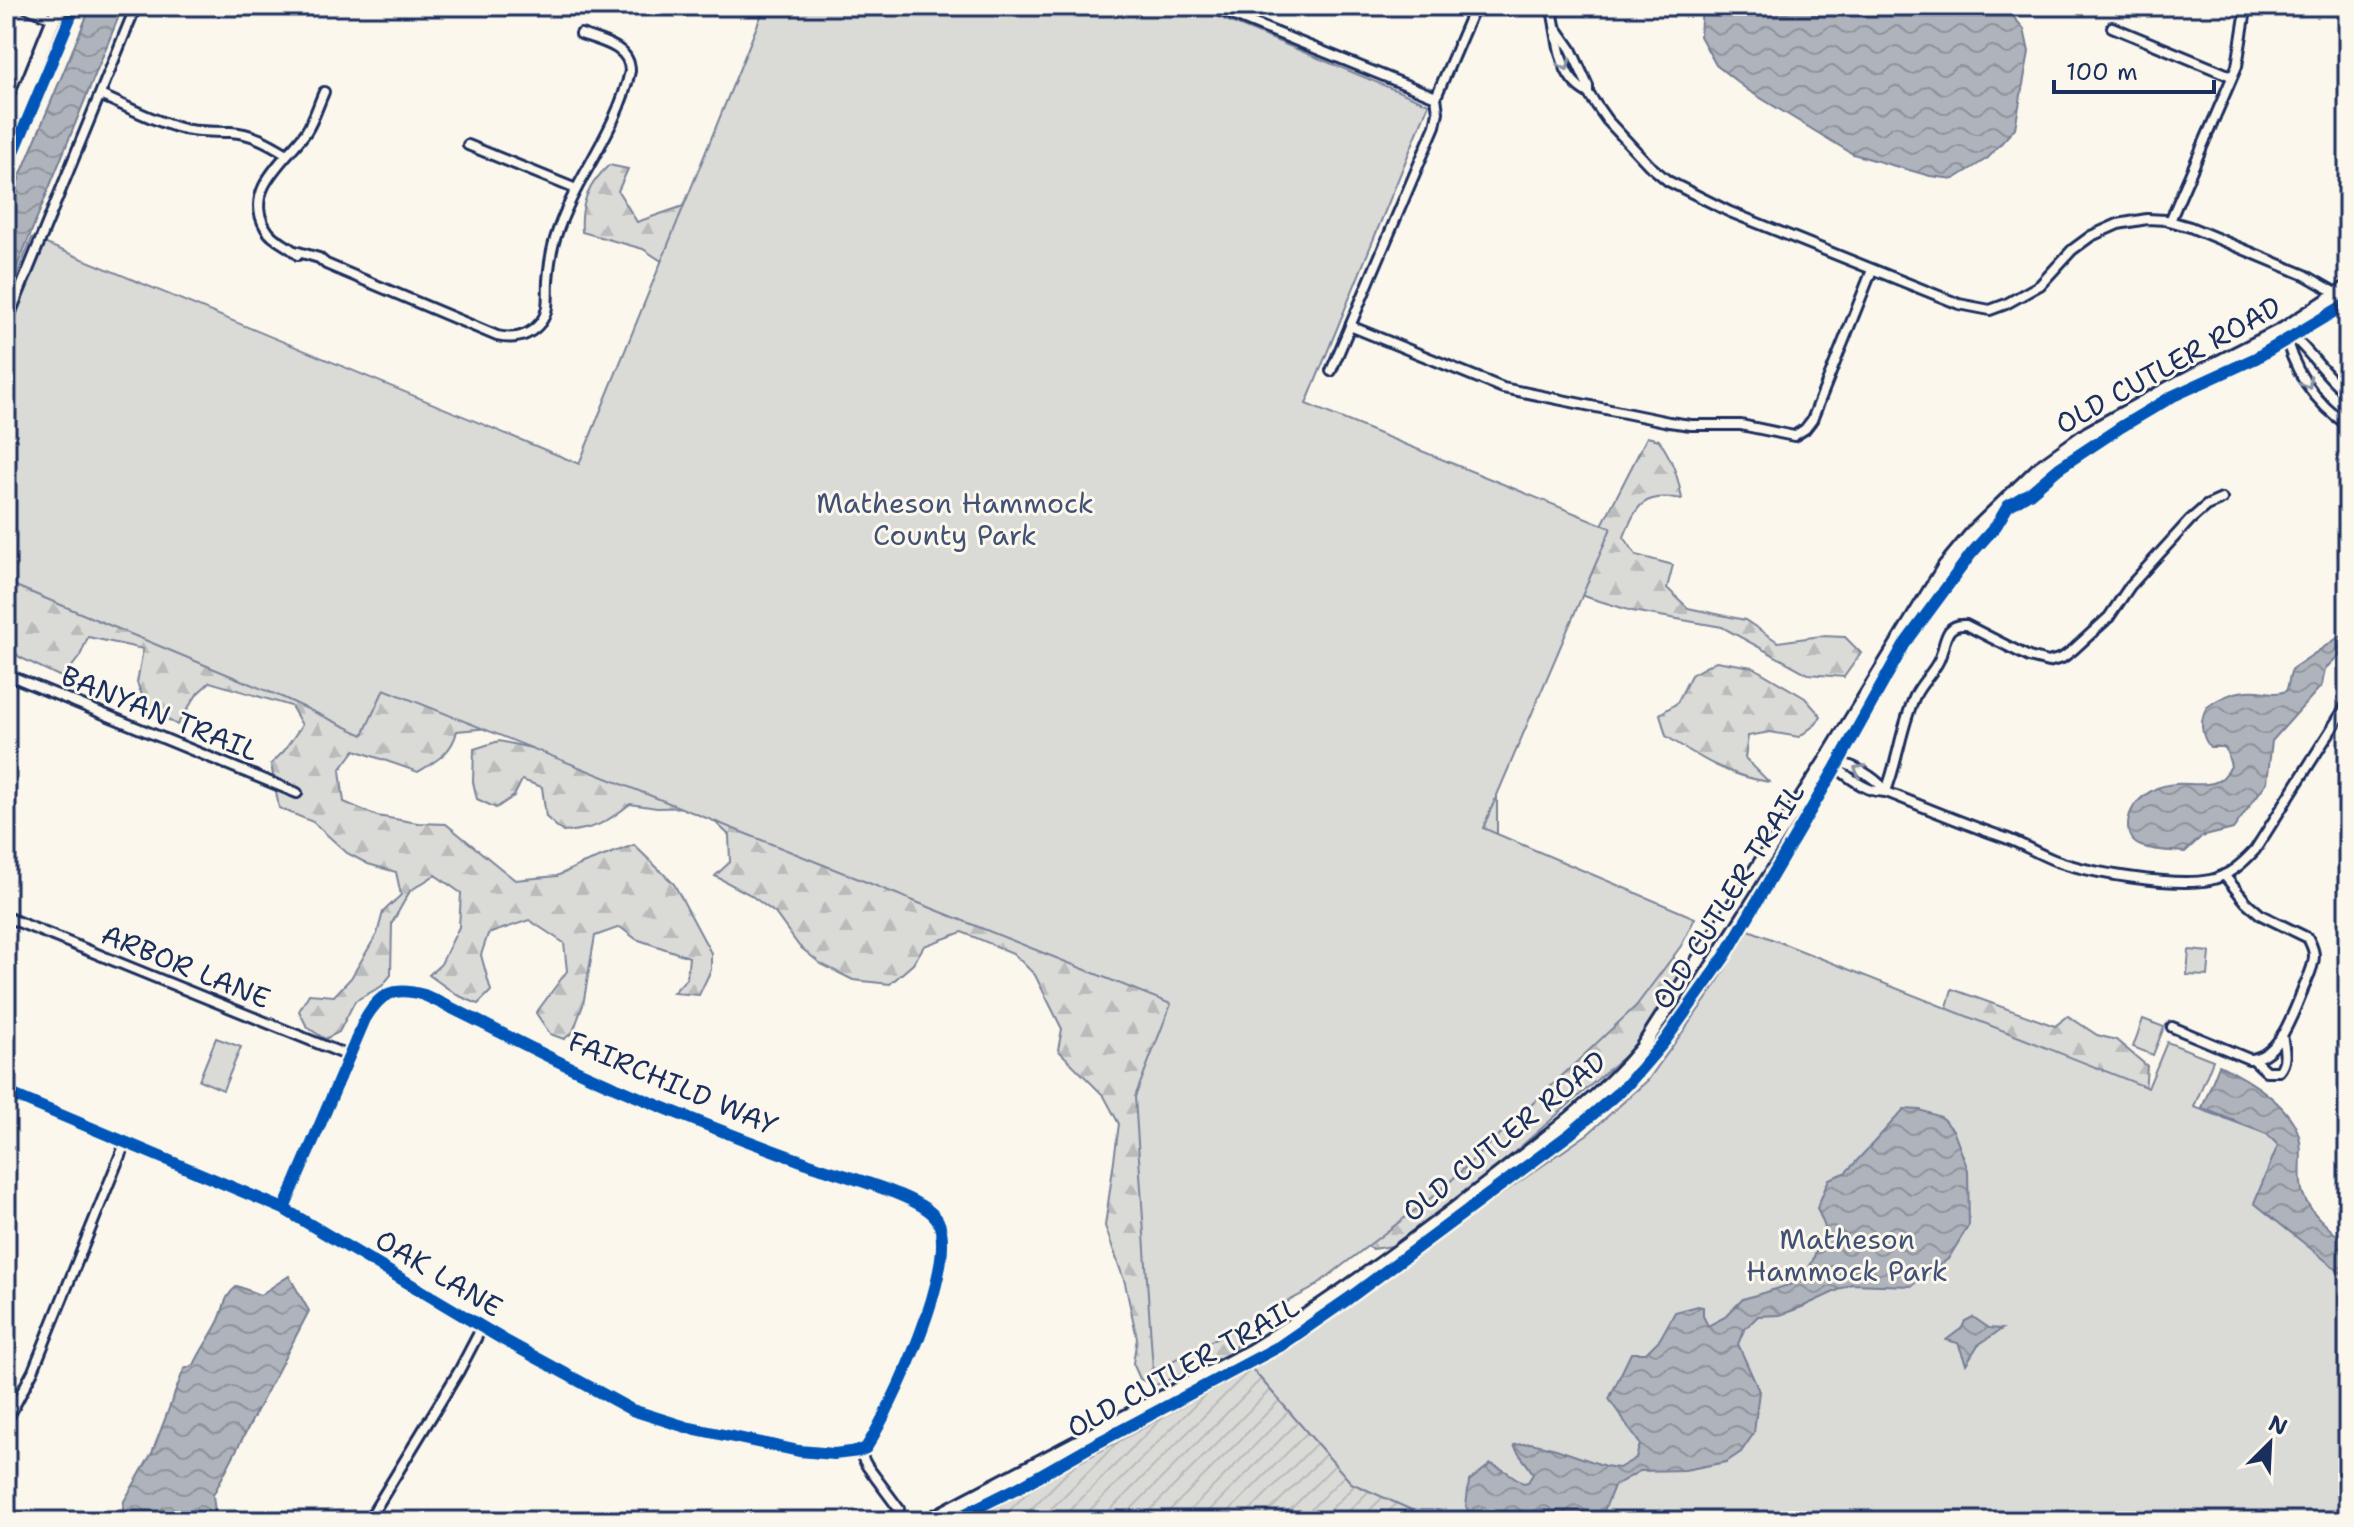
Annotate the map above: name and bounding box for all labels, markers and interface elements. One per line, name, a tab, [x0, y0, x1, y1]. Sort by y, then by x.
scale bar	[2054, 44, 2214, 94]
one-way arrow	[1555, 56, 1571, 71]
text: 100 m	[2066, 56, 2138, 88]
street label: OLD CUTLER ROAD	[2048, 287, 2288, 443]
one-way arrow	[2298, 374, 2313, 389]
park label: Matheson Hammock County Park	[816, 484, 1094, 554]
street label: BANYAN TRAIL	[56, 656, 264, 770]
one-way arrow	[1853, 764, 1868, 780]
street label: OLD CUTLER TRAIL	[1643, 776, 1813, 1016]
street label: ARBOR LANE	[96, 915, 276, 1017]
street label: FAIRCHILD WAY	[562, 1022, 784, 1144]
street label: OLD CUTLER ROAD	[1394, 1042, 1614, 1230]
street label: OAK LANE	[368, 1220, 510, 1326]
park label: Matheson Hammock Park	[1746, 1220, 1948, 1290]
street label: OLD CUTLER TRAIL	[1060, 1287, 1306, 1447]
north arrow	[2230, 1403, 2310, 1483]
text: N	[2264, 1408, 2292, 1442]

